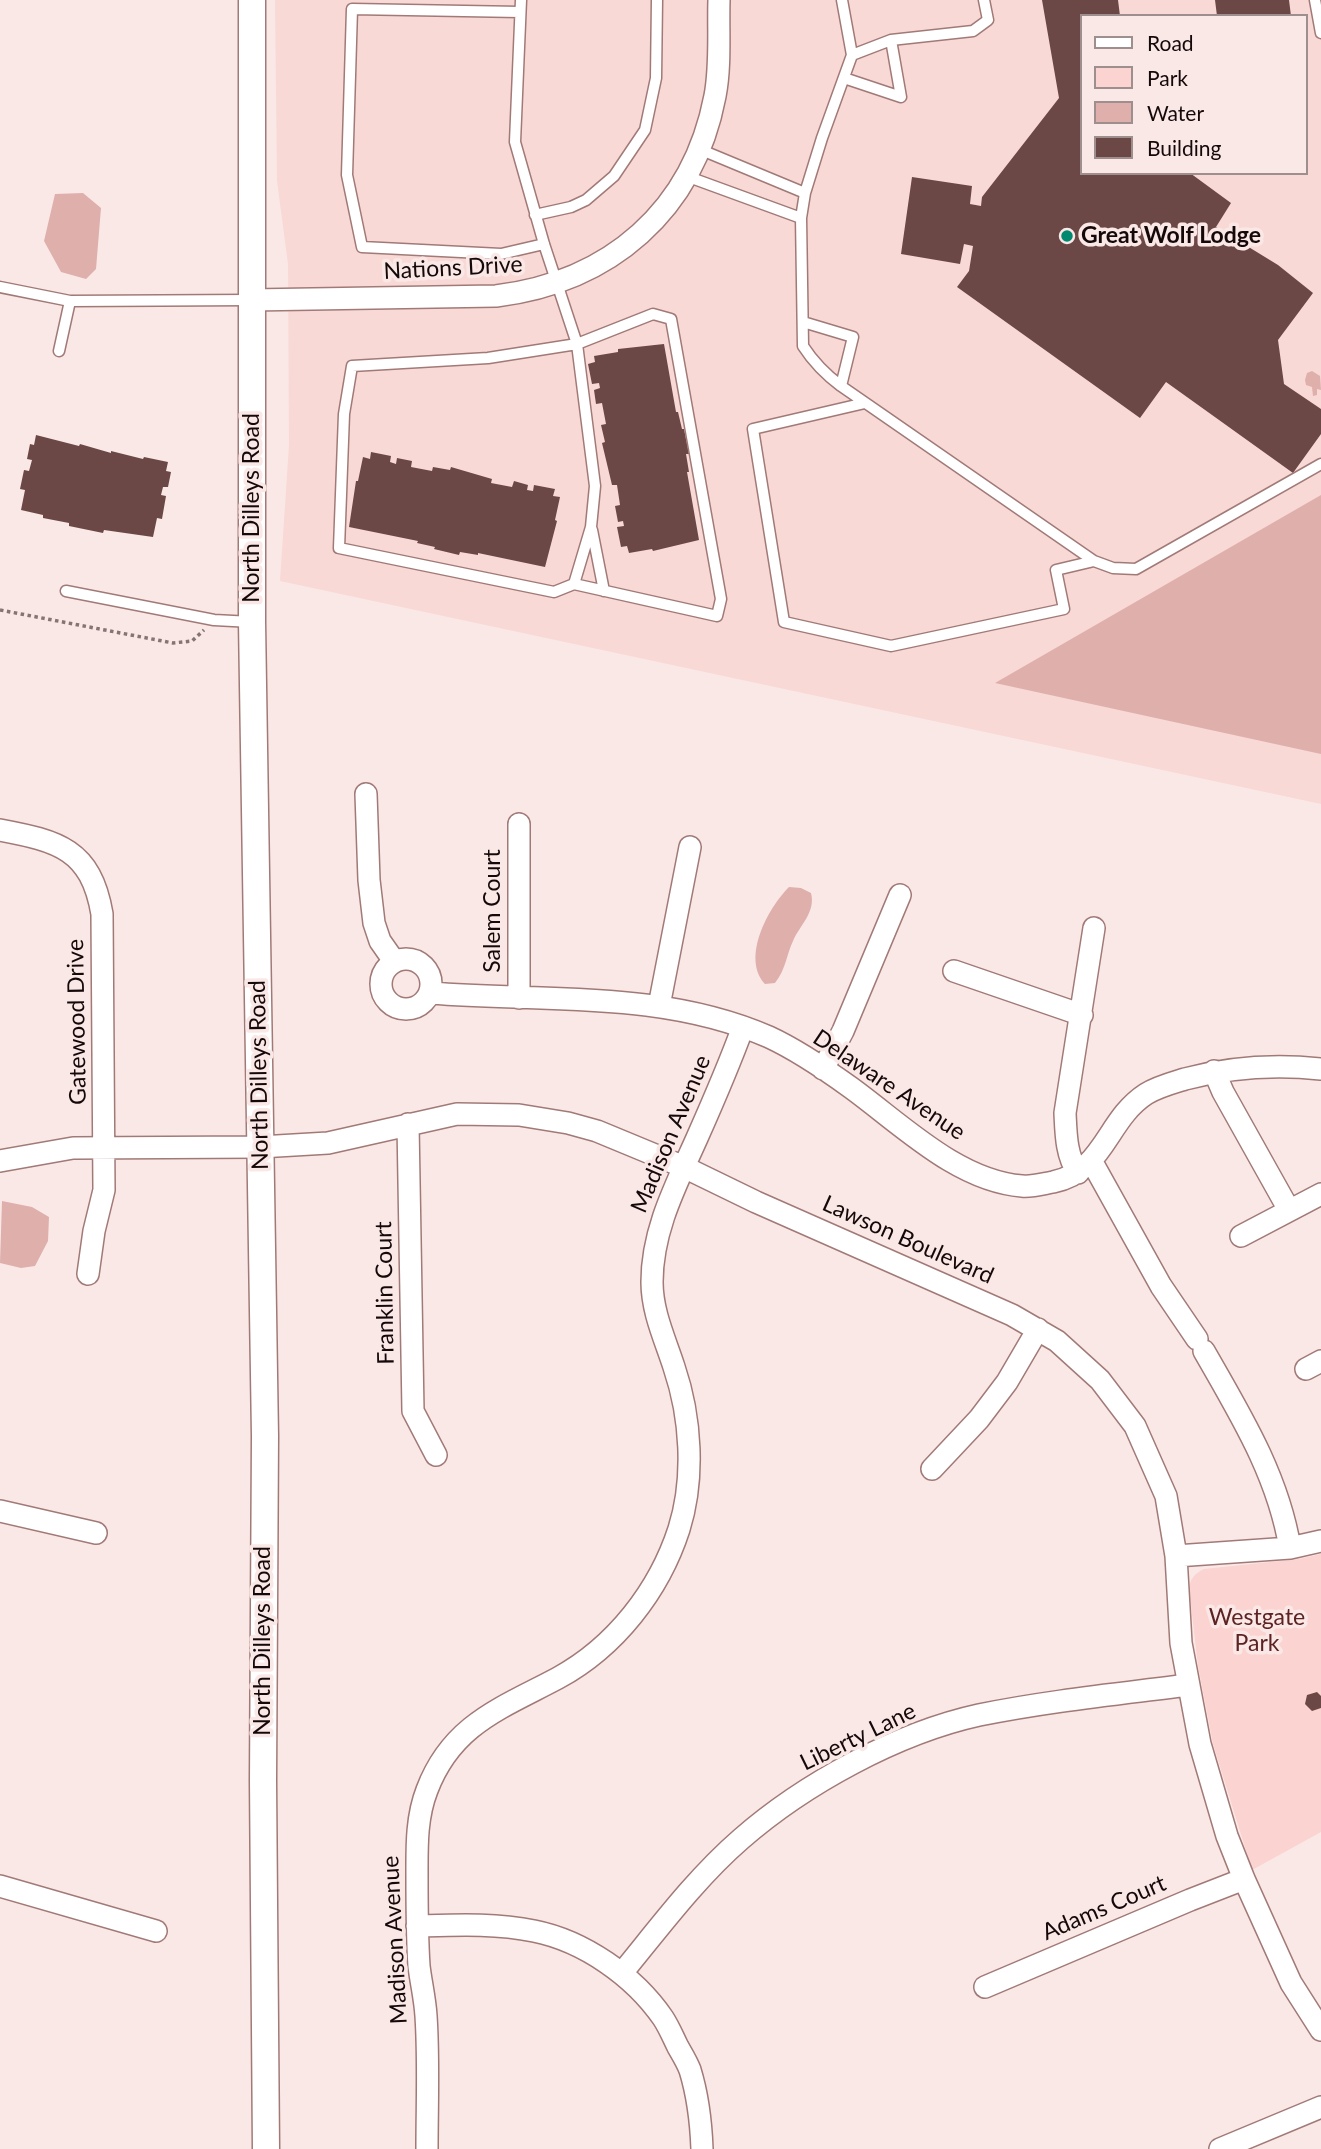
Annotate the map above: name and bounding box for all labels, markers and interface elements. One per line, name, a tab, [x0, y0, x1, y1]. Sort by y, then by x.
legend	[1080, 14, 1307, 175]
text: Road	[1147, 30, 1194, 55]
text: Park	[1147, 65, 1188, 90]
text: Water	[1147, 100, 1204, 125]
text: Building	[1147, 135, 1222, 160]
place label: Great Wolf Lodge	[1081, 222, 1261, 250]
marker: Great Wolf Lodge	[1059, 228, 1075, 244]
street label: Nations Drive	[383, 251, 523, 285]
street label: North Dilleys Road	[238, 413, 266, 603]
street label: Salem Court	[479, 849, 507, 973]
street label: Gatewood Drive	[62, 939, 92, 1105]
street label: North Dilleys Road	[244, 980, 274, 1170]
street label: Delaware Avenue	[808, 1024, 970, 1146]
street label: Madison Avenue	[625, 1051, 717, 1217]
street label: Lawson Boulevard	[818, 1190, 998, 1290]
street label: Franklin Court	[370, 1221, 400, 1365]
street label: North Dilleys Road	[249, 1546, 277, 1736]
park label: Westgate Park	[1209, 1604, 1305, 1658]
street label: Liberty Lane	[796, 1697, 920, 1777]
street label: Madison Avenue	[377, 1855, 413, 2025]
street label: Adams Court	[1038, 1870, 1170, 1946]

